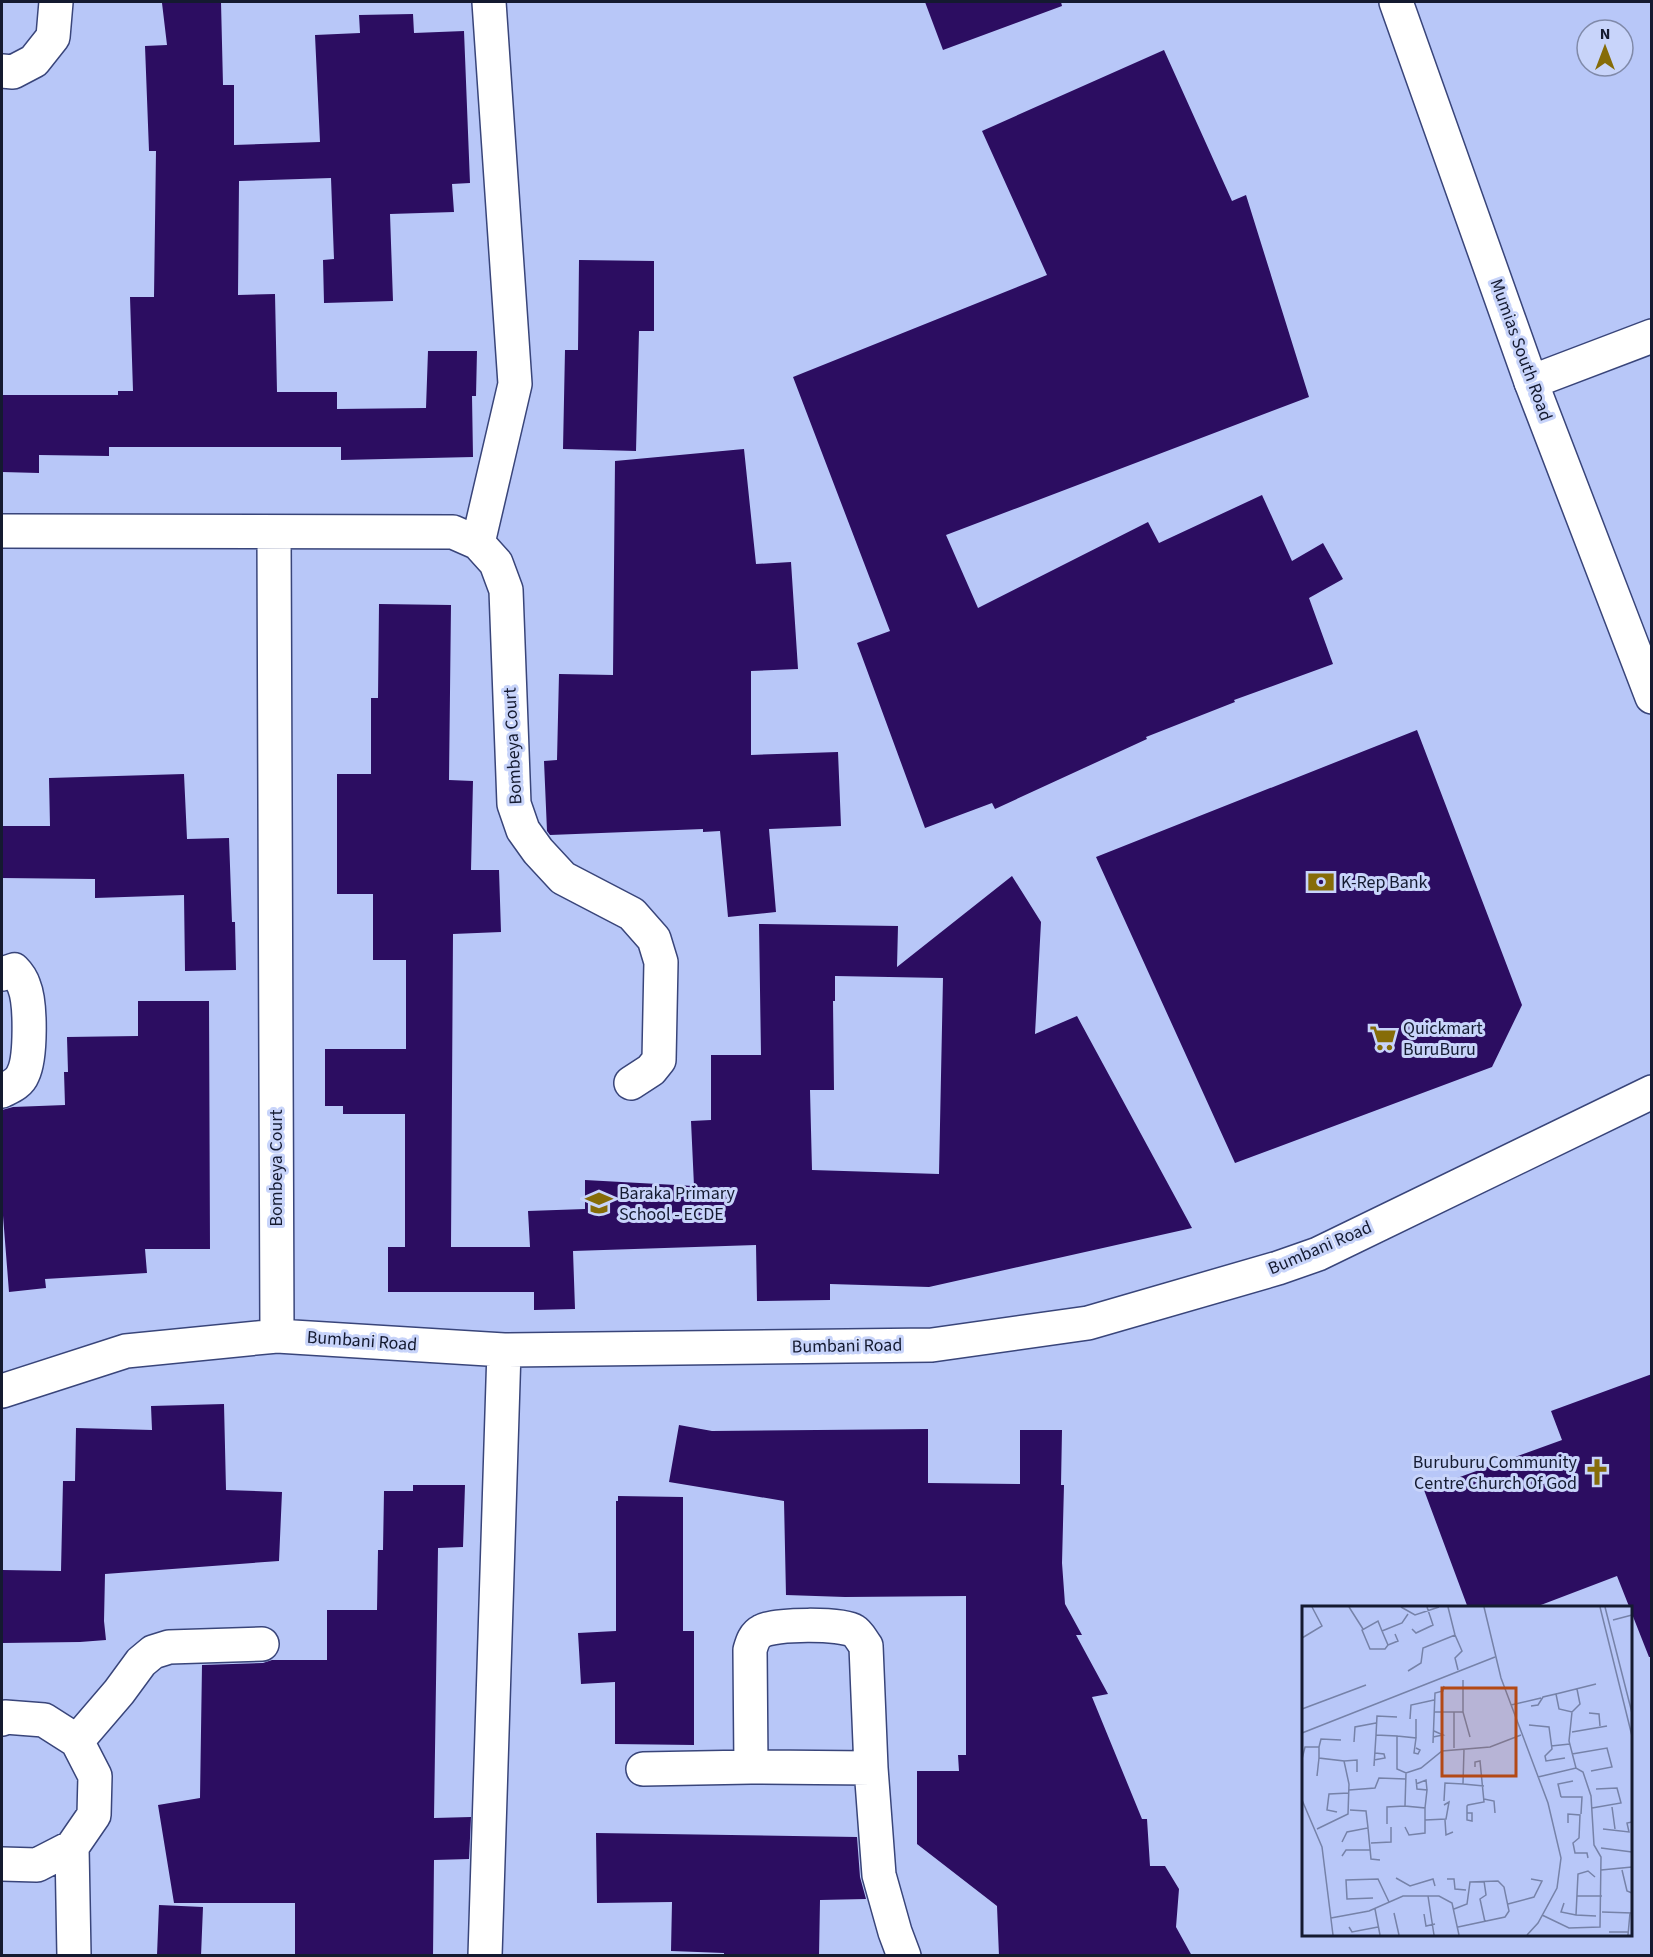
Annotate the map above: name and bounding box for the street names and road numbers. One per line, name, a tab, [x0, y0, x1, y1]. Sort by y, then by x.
street label: Mumias South Road	[1484, 275, 1558, 425]
street label: Bombeya Court	[497, 687, 529, 805]
street label: Bombeya Court	[264, 1109, 289, 1227]
street label: Bumbani Road	[1264, 1215, 1376, 1281]
street label: Bumbani Road	[306, 1325, 418, 1357]
street label: Bumbani Road	[791, 1333, 903, 1359]

